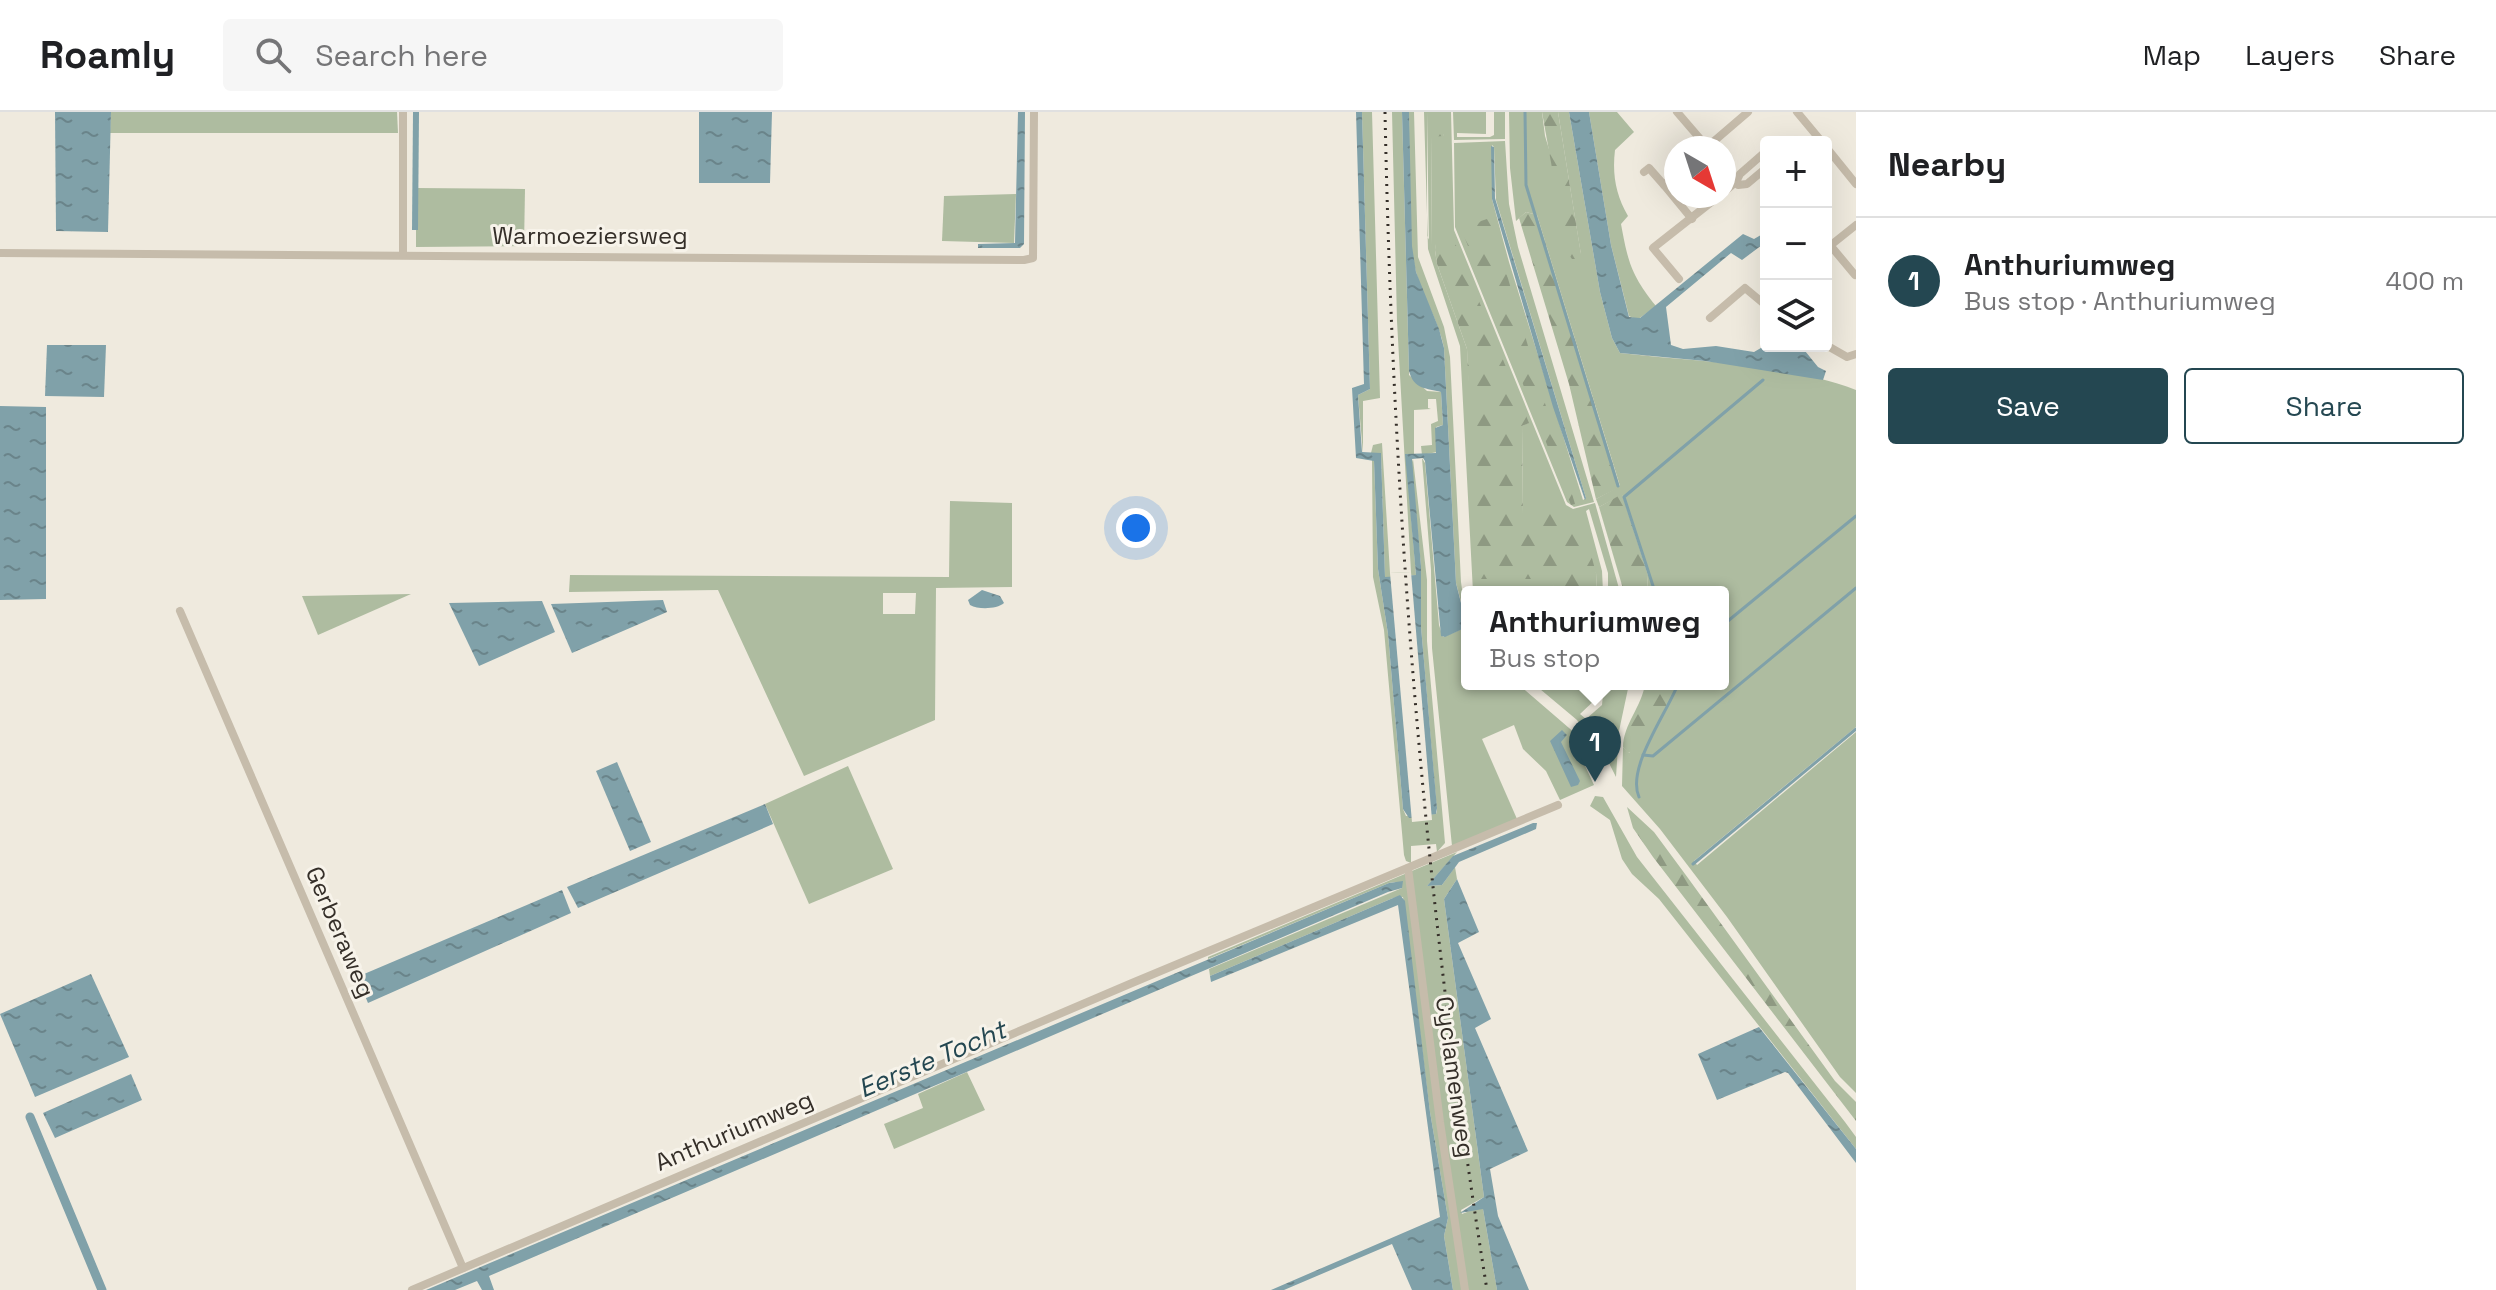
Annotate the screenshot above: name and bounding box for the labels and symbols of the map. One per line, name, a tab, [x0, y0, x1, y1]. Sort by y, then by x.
north arrow	[1664, 136, 1736, 208]
street label: Warmoeziersweg	[492, 220, 688, 251]
your location	[1116, 508, 1156, 548]
pin: 1	[1569, 716, 1621, 782]
street label: Gerberaweg	[299, 862, 382, 1002]
street label: Cyclamenweg	[1429, 994, 1482, 1159]
water label: Eerste Tocht	[853, 1012, 1013, 1105]
street label: Anthuriumweg	[650, 1083, 817, 1178]

